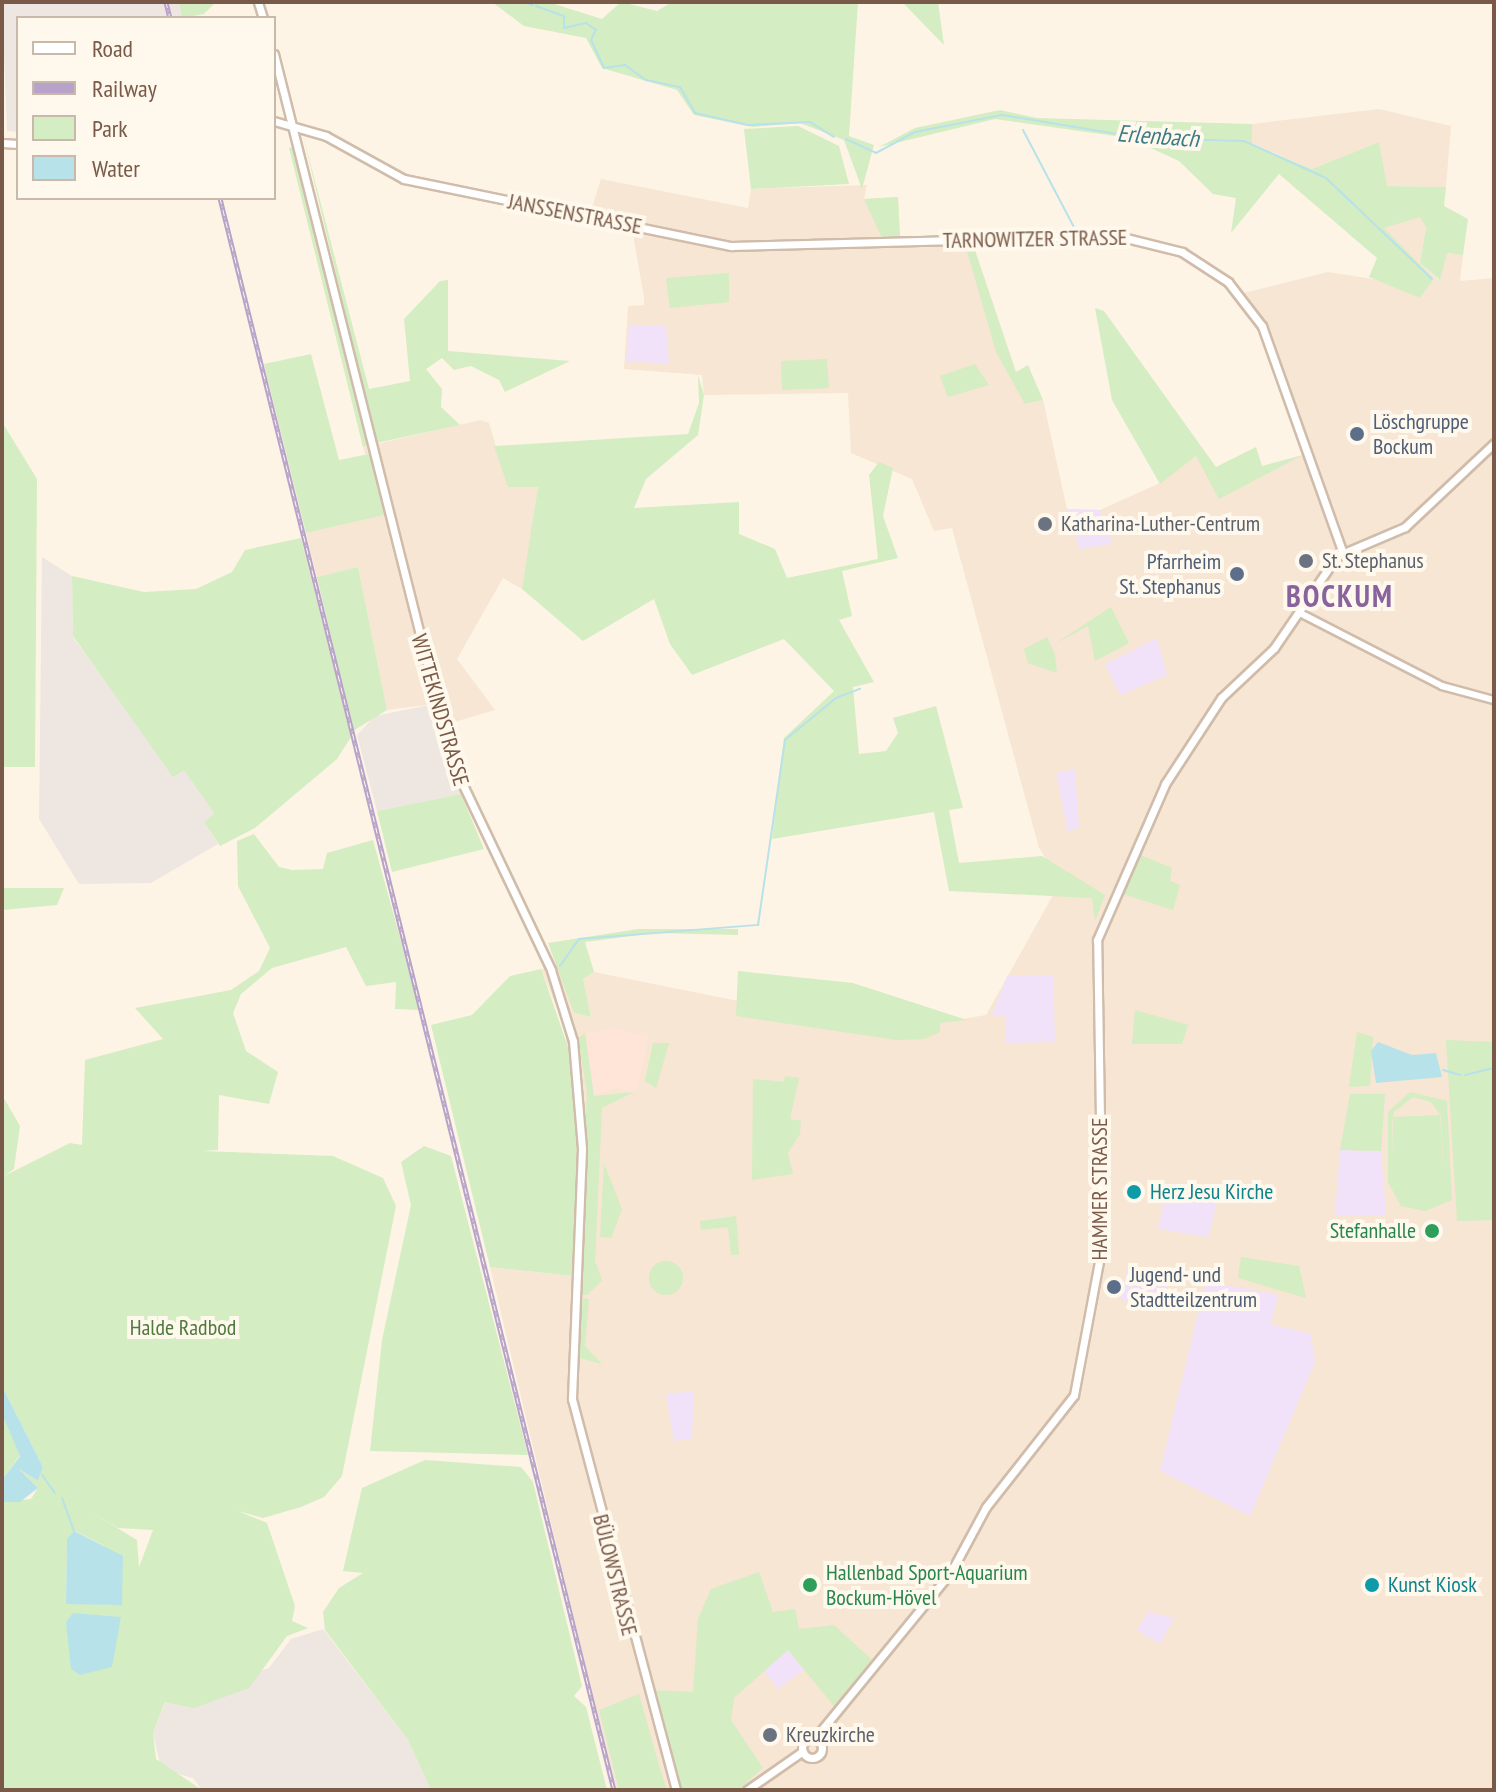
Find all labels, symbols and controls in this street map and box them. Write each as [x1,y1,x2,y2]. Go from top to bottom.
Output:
legend [16,16,276,200]
text: Road [92,33,133,64]
text: Railway [92,73,157,104]
text: Park [92,113,128,144]
water label: Erlenbach [1116,119,1200,153]
text: Water [92,153,140,184]
street label: JANSSENSTRASSE [506,188,644,240]
street label: TARNOWITZER STRASSE [943,224,1127,254]
place label: Löschgruppe Bockum [1373,408,1469,460]
marker: Löschgruppe Bockum [1348,425,1366,443]
place label: Katharina-Luther-Centrum [1061,511,1260,537]
marker: Katharina-Luther-Centrum [1036,515,1054,533]
place label: Pfarrheim St. Stephanus [1118,548,1221,600]
place label: St. Stephanus [1322,548,1425,574]
marker: St. Stephanus [1297,552,1315,570]
marker: Pfarrheim St. Stephanus [1228,565,1246,583]
district label: BOCKUM [1286,578,1394,614]
street label: WITTEKINDSTRASSE [406,631,474,789]
street label: HAMMER STRASSE [1087,1118,1113,1260]
place label: Herz Jesu Kirche [1150,1179,1274,1205]
marker: Herz Jesu Kirche [1125,1183,1143,1201]
place label: Stefanhalle [1330,1218,1416,1244]
marker: Stefanhalle [1423,1222,1441,1240]
place label: Jugend- und Stadtteilzentrum [1130,1261,1257,1312]
marker: Jugend- und Stadtteilzentrum [1105,1278,1123,1296]
park label: Halde Radbod [130,1315,236,1341]
street label: BÜLOWSTRASSE [587,1512,643,1638]
place label: Hallenbad Sport-Aquarium Bockum-Hövel [826,1559,1028,1610]
place label: Kunst Kiosk [1388,1572,1477,1598]
marker: Hallenbad Sport-Aquarium Bockum-Hövel [801,1576,819,1594]
marker: Kunst Kiosk [1363,1576,1381,1594]
place label: Kreuzkirche [786,1722,875,1748]
marker: Kreuzkirche [761,1726,779,1744]

